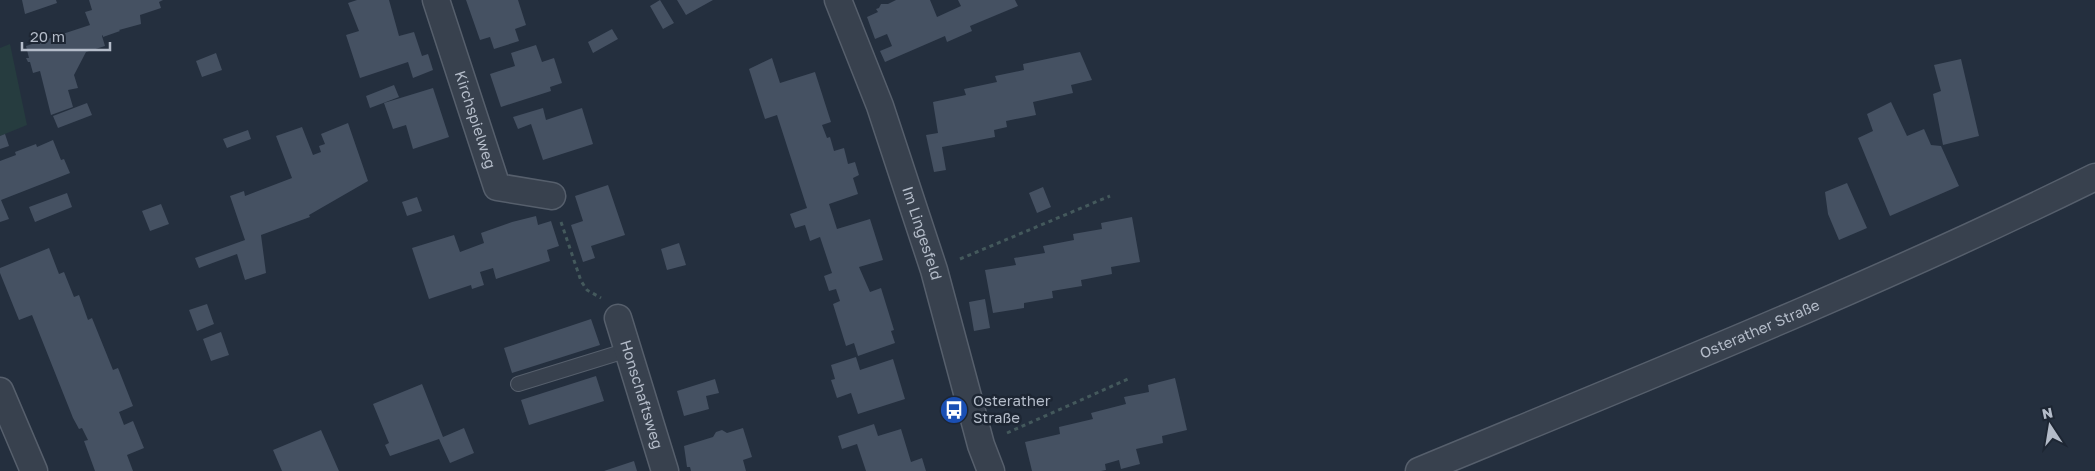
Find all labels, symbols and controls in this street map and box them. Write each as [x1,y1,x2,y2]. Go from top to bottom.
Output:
scale bar [22,20,110,52]
text: 20 m [30,27,65,45]
street label: Kirchspielweg [452,68,500,171]
street label: Im Lingesfeld [899,184,946,282]
street label: Osterather Straße [1697,295,1822,362]
street label: Honschaftsweg [617,337,668,451]
place label: Osterather Straße [973,391,1051,426]
bus stop icon: Osterather Straße [939,395,969,425]
north arrow [2025,401,2075,451]
text: N [2040,403,2054,422]

